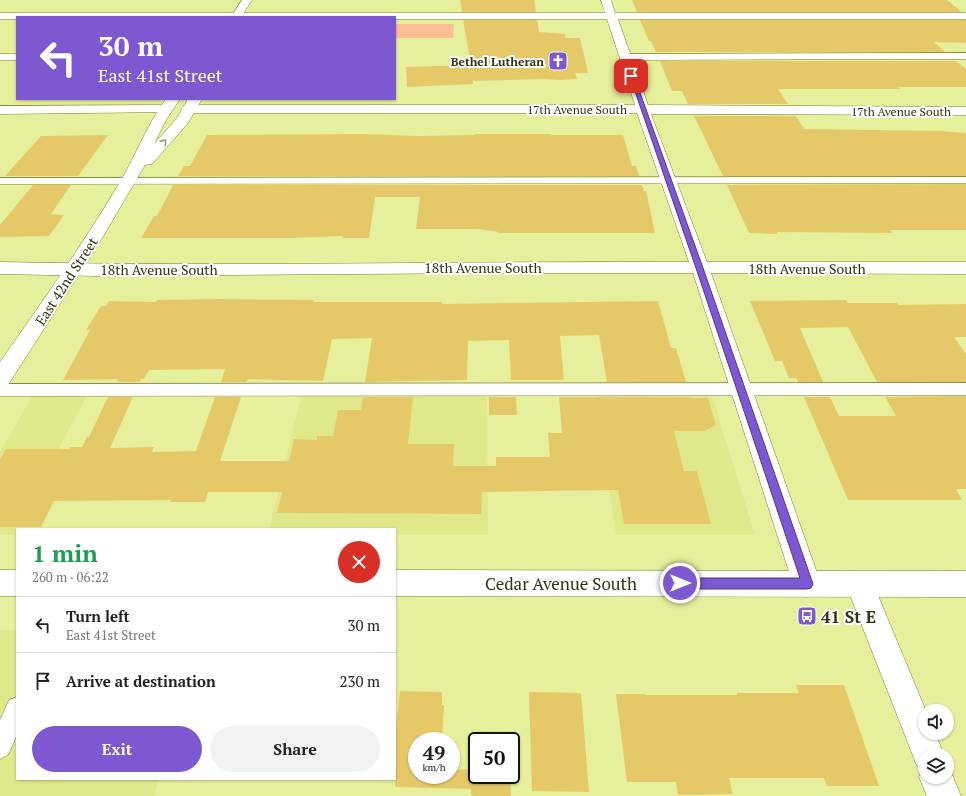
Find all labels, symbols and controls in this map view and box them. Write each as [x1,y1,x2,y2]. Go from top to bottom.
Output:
text: 30 m [98,27,163,64]
icon: left [32,32,84,84]
church icon: Bethel Lutheran [547,50,569,72]
place label: Bethel Lutheran [451,54,544,69]
pin [614,59,648,93]
text: East 41st Street [98,63,222,87]
icon: arrive [620,65,642,87]
street label: 17th Avenue South [527,102,627,117]
street label: 17th Avenue South [851,104,951,119]
one-way arrow [159,139,166,146]
street label: East 42nd Street [30,233,102,329]
street label: 18th Avenue South [424,258,542,277]
street label: 18th Avenue South [748,259,866,278]
street label: 18th Avenue South [100,260,218,279]
text: 1 min [32,537,98,569]
button: close [338,541,380,583]
position arrow [659,562,701,604]
text: 260 m · 06:22 [32,568,109,586]
street label: Cedar Avenue South [485,572,637,595]
bus stop icon: 41 St E [796,605,818,627]
place label: 41 St E [821,605,876,628]
text: Turn left [66,606,130,626]
icon: left [32,614,54,636]
text: 30 m [347,615,380,635]
text: East 41st Street [66,626,156,644]
icon: arrive [32,670,54,692]
text: Arrive at destination [66,671,216,691]
text: 230 m [339,671,380,691]
map controls [918,704,954,784]
button: sound [918,704,954,740]
button: Exit [32,726,202,772]
button: Share [210,726,380,772]
speed limit sign: 50 [468,732,520,784]
text: 49 [423,739,445,766]
button: layers [918,748,954,784]
text: km/h [422,761,446,774]

